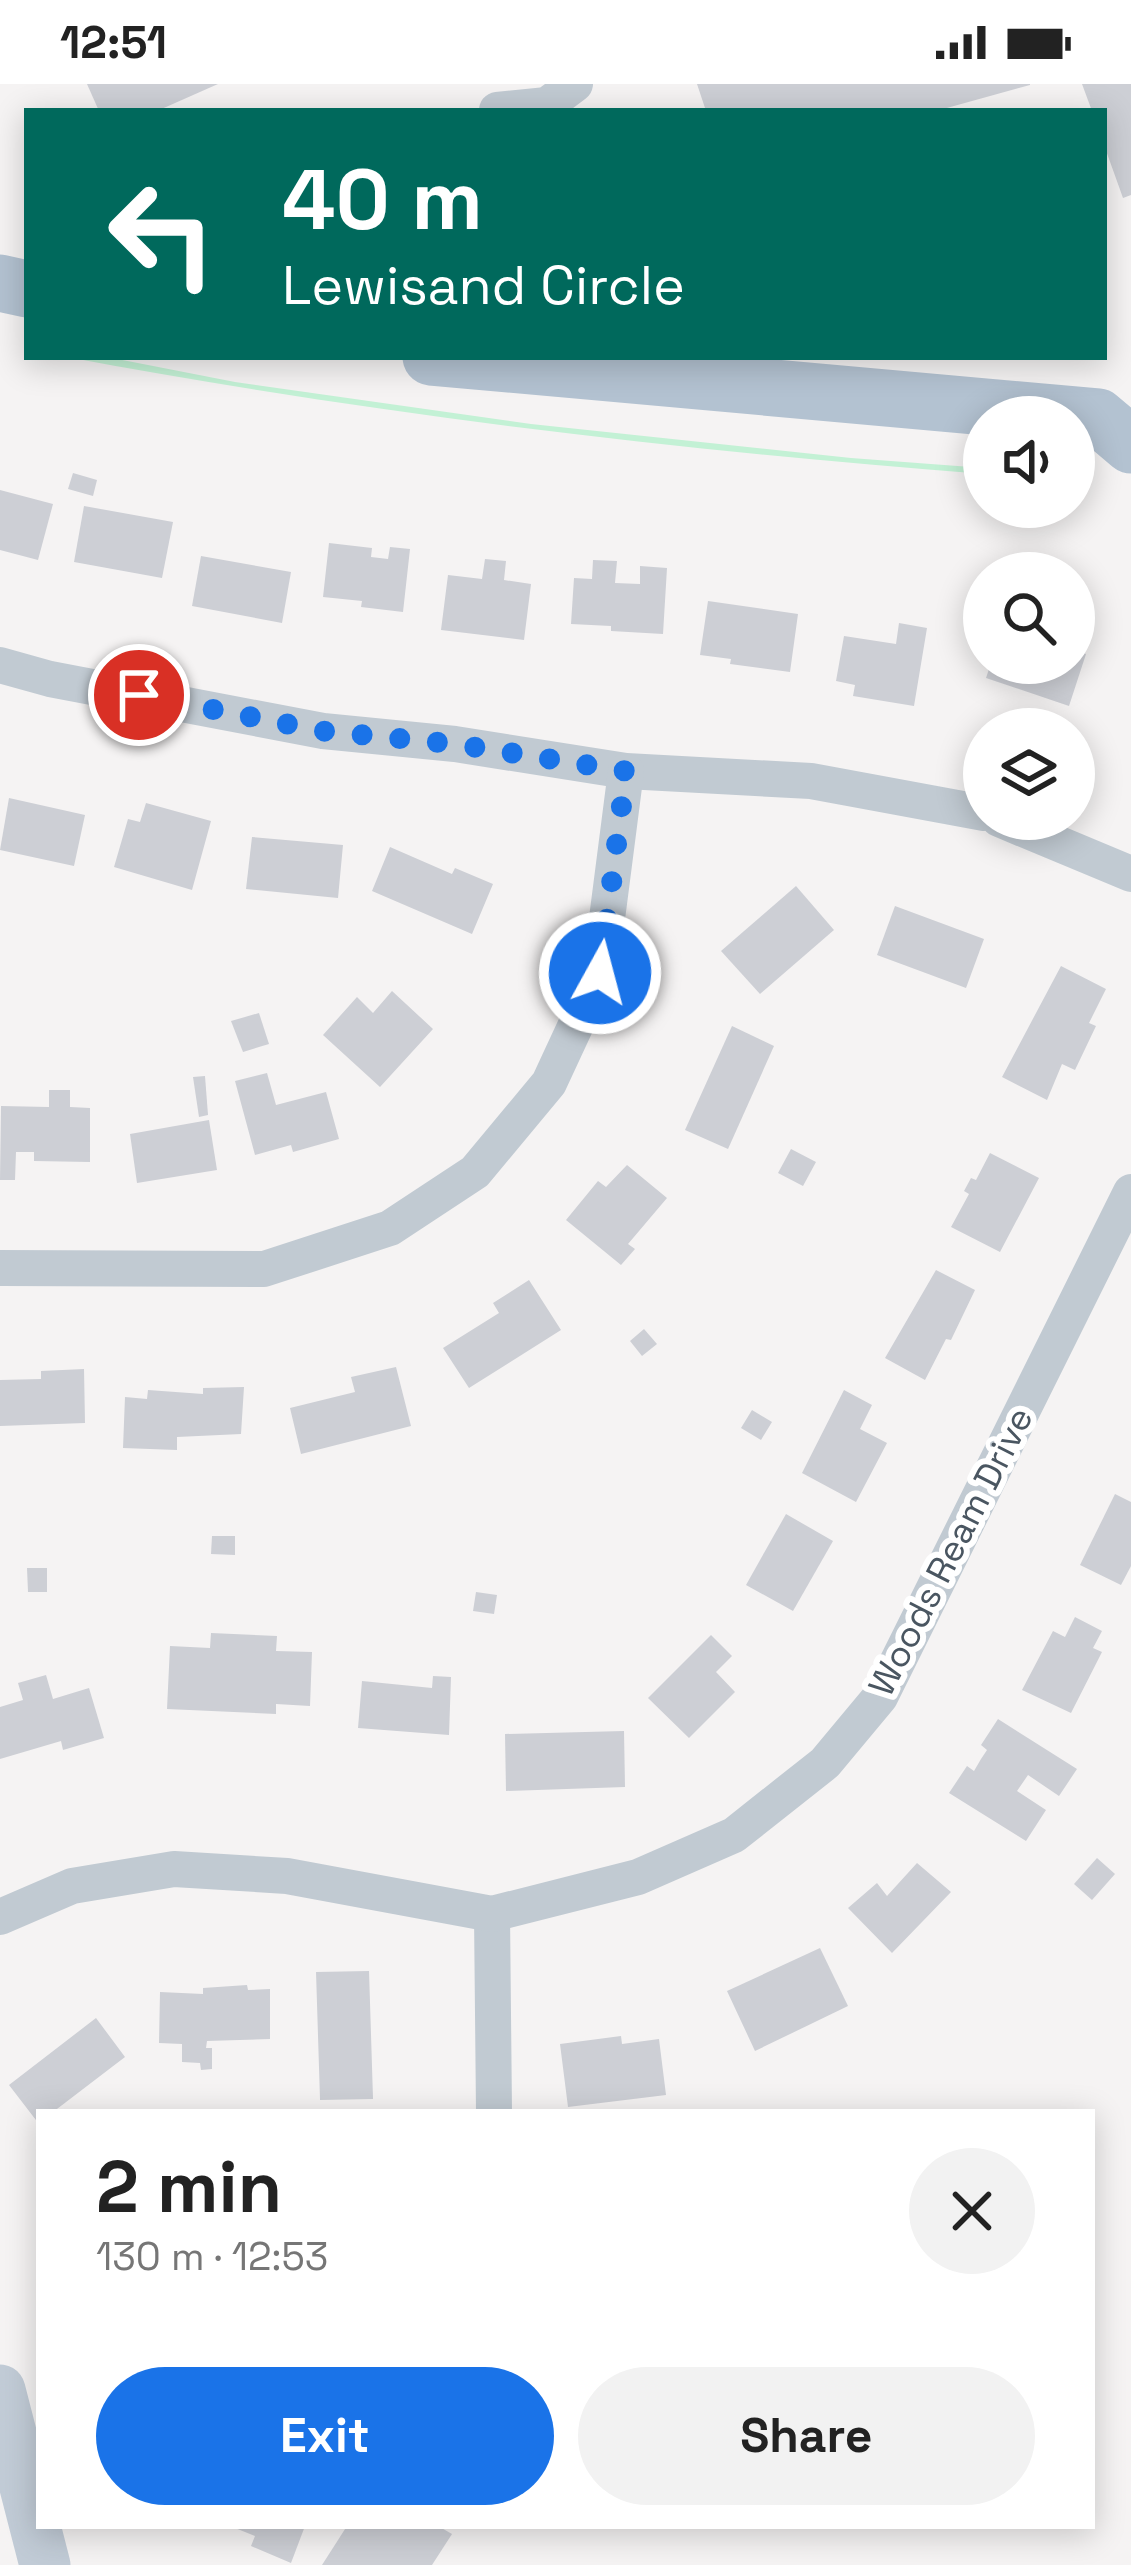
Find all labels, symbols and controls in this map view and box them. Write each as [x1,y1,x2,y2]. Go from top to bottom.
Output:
text: 12:51 [60,14,167,71]
text: 40 m [282,146,483,254]
icon: left [84,156,240,312]
text: Lewisand Circle [282,251,685,320]
map controls [963,396,1095,840]
button: sound [963,396,1095,528]
button: search [963,552,1095,684]
pin [88,644,190,746]
icon: arrive [106,662,172,728]
button: layers [963,708,1095,840]
position arrow [537,910,663,1036]
street label: Woods Ream Drive [858,1399,1044,1704]
text: 2 min [96,2141,282,2233]
button: close [909,2148,1035,2274]
text: 130 m · 12:53 [96,2232,328,2281]
button: Exit [96,2367,554,2505]
button: Share [578,2367,1035,2505]

